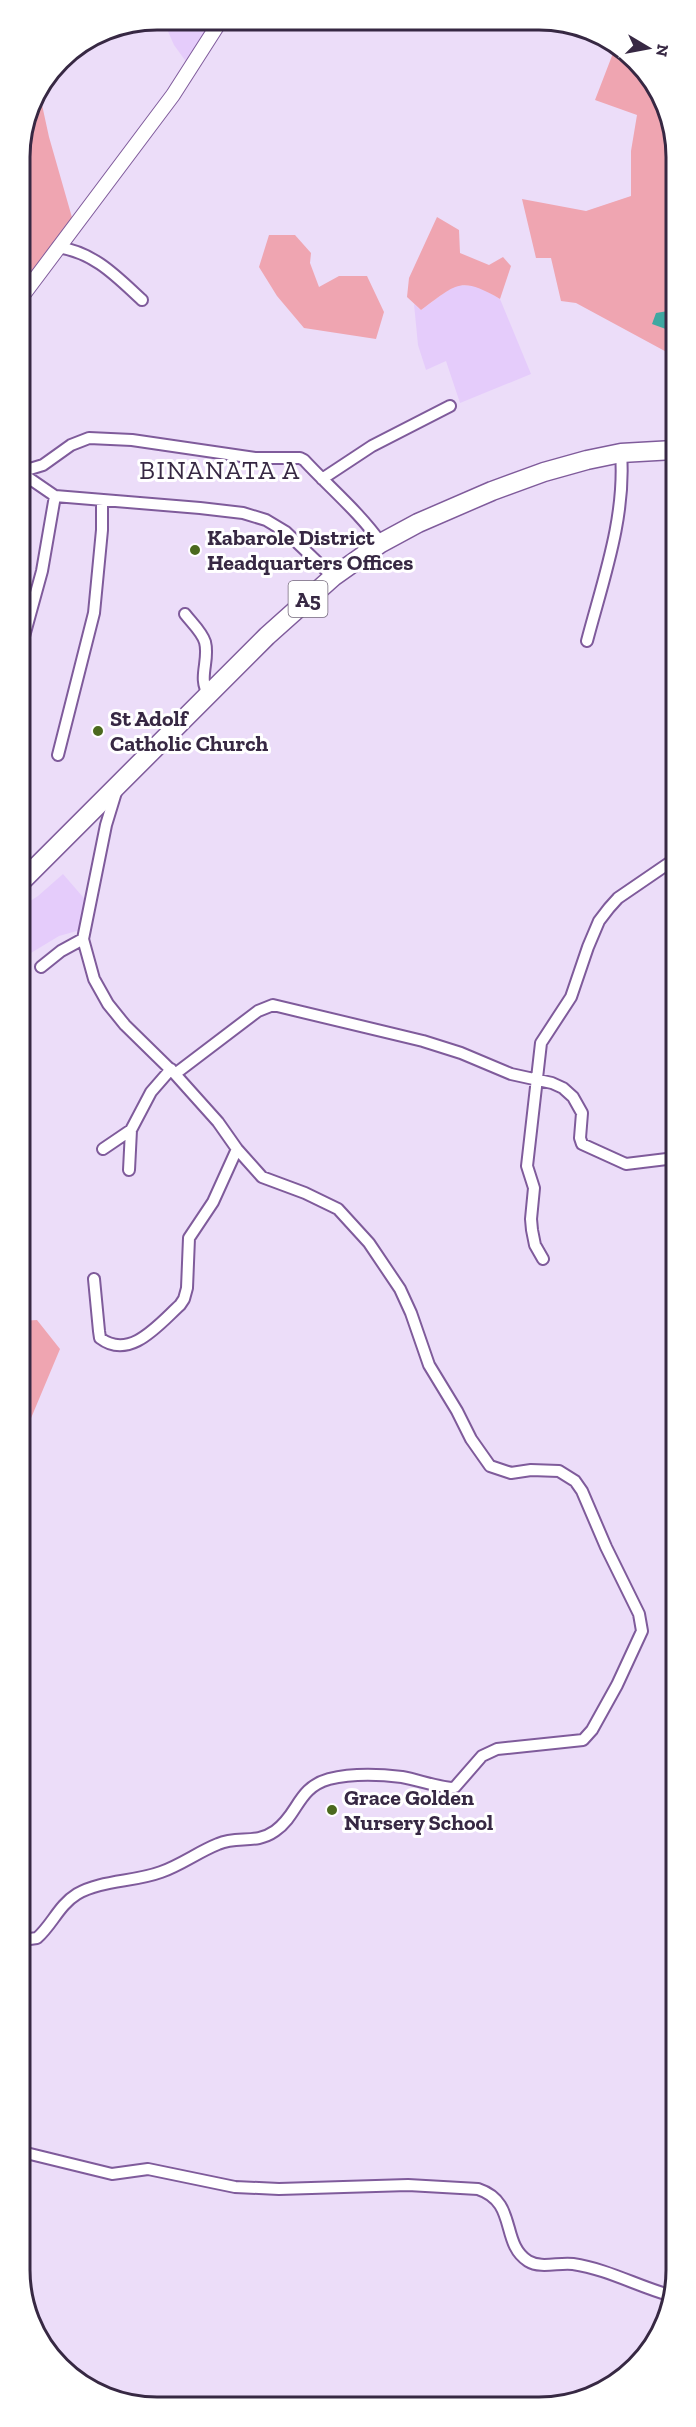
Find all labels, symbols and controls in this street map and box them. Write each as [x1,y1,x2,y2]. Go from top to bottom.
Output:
north arrow [618,18,678,78]
text: N [652,43,673,58]
district label: BINANATA A [139,454,301,486]
place label: Kabarole District Headquarters Offices [207,524,413,576]
marker: Kabarole District Headquarters Offices [188,543,202,557]
road number: A5 [288,581,328,617]
place label: St Adolf Catholic Church [110,705,269,757]
marker: St Adolf Catholic Church [91,724,105,738]
place label: Grace Golden Nursery School [344,1784,493,1836]
marker: Grace Golden Nursery School [325,1803,339,1817]

